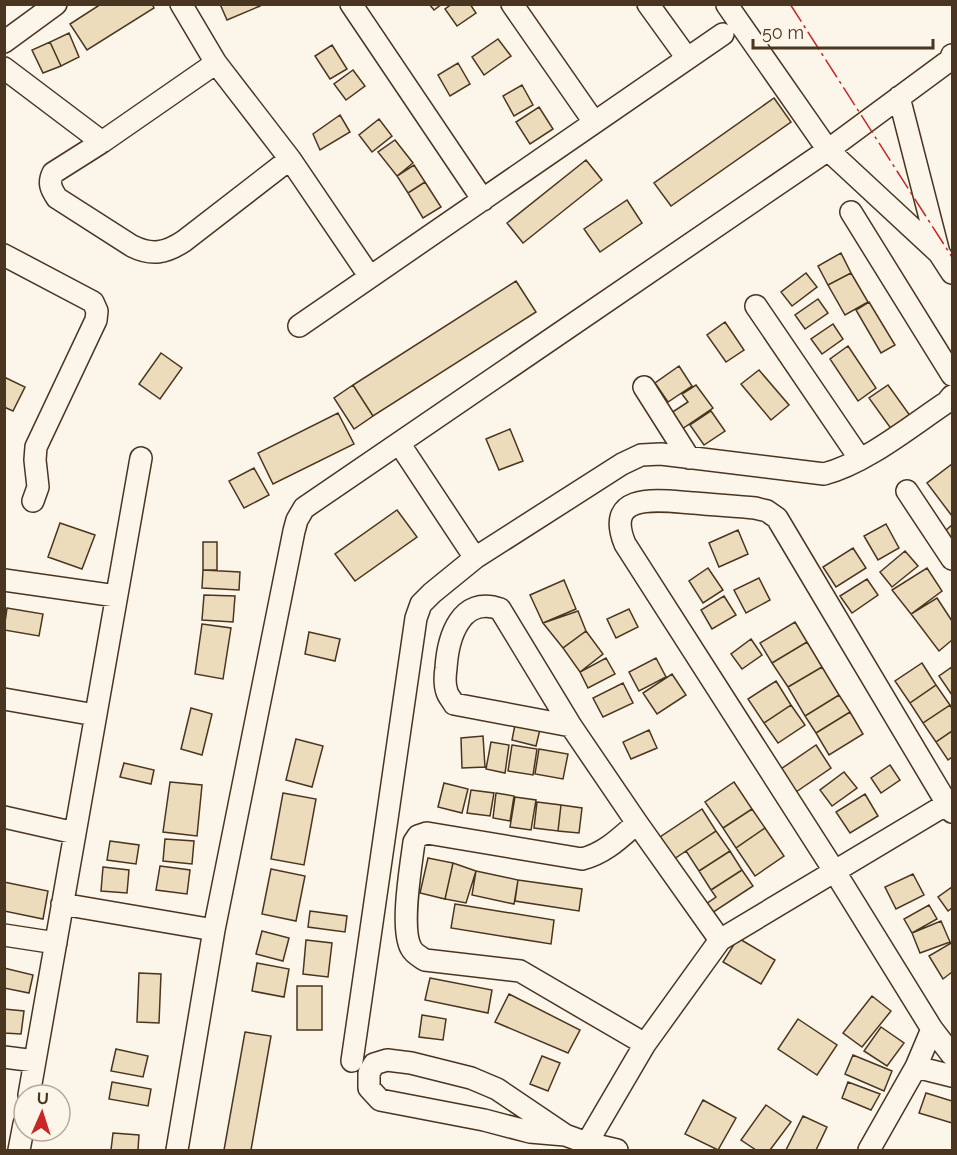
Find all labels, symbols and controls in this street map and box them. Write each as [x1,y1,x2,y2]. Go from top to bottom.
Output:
scale bar [753,12,933,50]
text: 50 m [762,22,804,43]
north arrow [12,1083,72,1143]
text: U [36,1089,49,1108]

